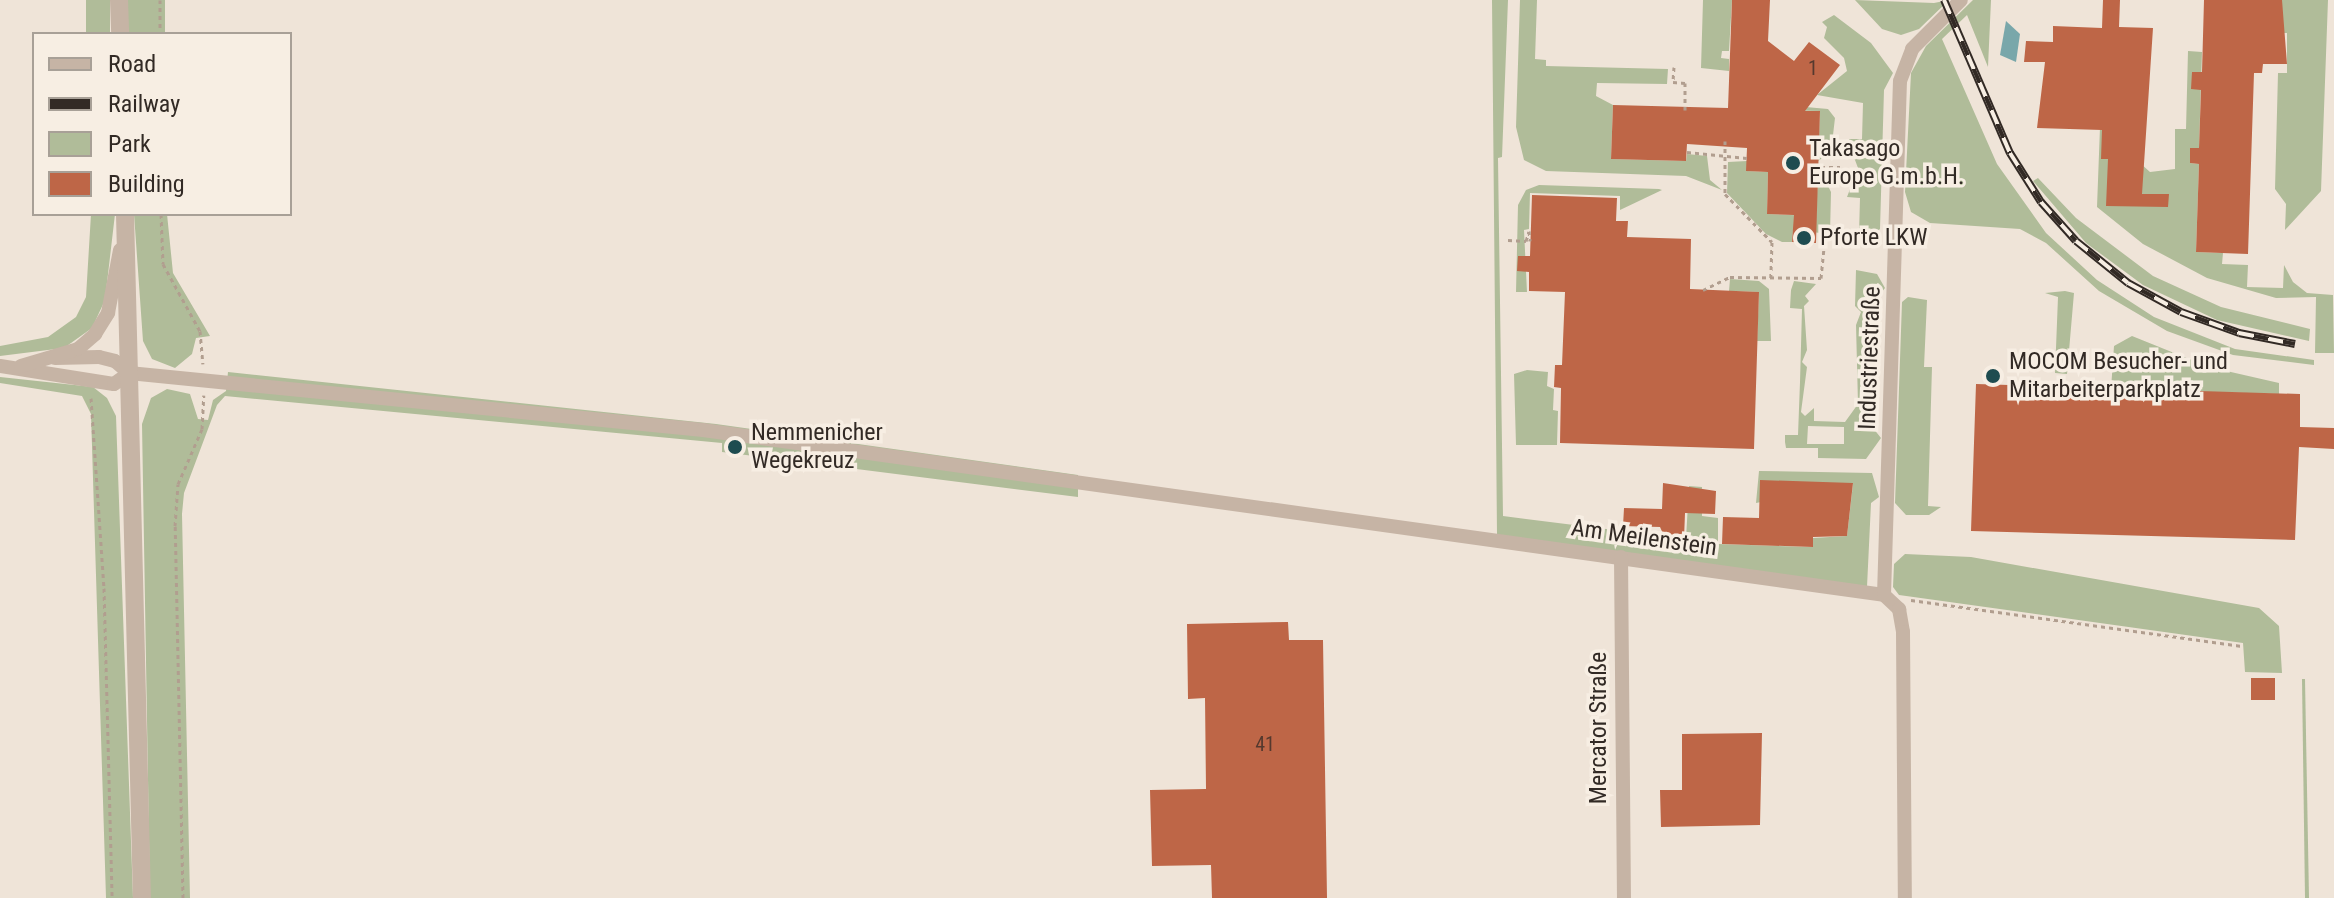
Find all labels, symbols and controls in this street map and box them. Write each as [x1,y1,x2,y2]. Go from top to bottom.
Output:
legend [32,32,292,216]
text: Road [108,50,156,78]
house number: 1 [1808,56,1818,80]
text: Railway [108,90,180,118]
text: Park [108,130,151,158]
place label: Takasago Europe G.m.b.H. [1809,135,1964,191]
marker: Takasago Europe G.m.b.H. [1784,154,1802,172]
text: Building [108,170,185,198]
place label: Pforte LKW [1820,224,1927,252]
marker: Pforte LKW [1795,229,1813,247]
street label: Industriestraße [1853,286,1887,430]
place label: MOCOM Besucher- und Mitarbeiterparkplatz [2009,348,2228,404]
marker: MOCOM Besucher- und Mitarbeiterparkplatz [1984,367,2002,385]
place label: Nemmenicher Wegekreuz [751,419,883,475]
marker: Nemmenicher Wegekreuz [726,438,744,456]
street label: Am Meilenstein [1569,514,1719,562]
street label: Mercator Straße [1585,652,1613,804]
house number: 41 [1255,732,1275,756]

